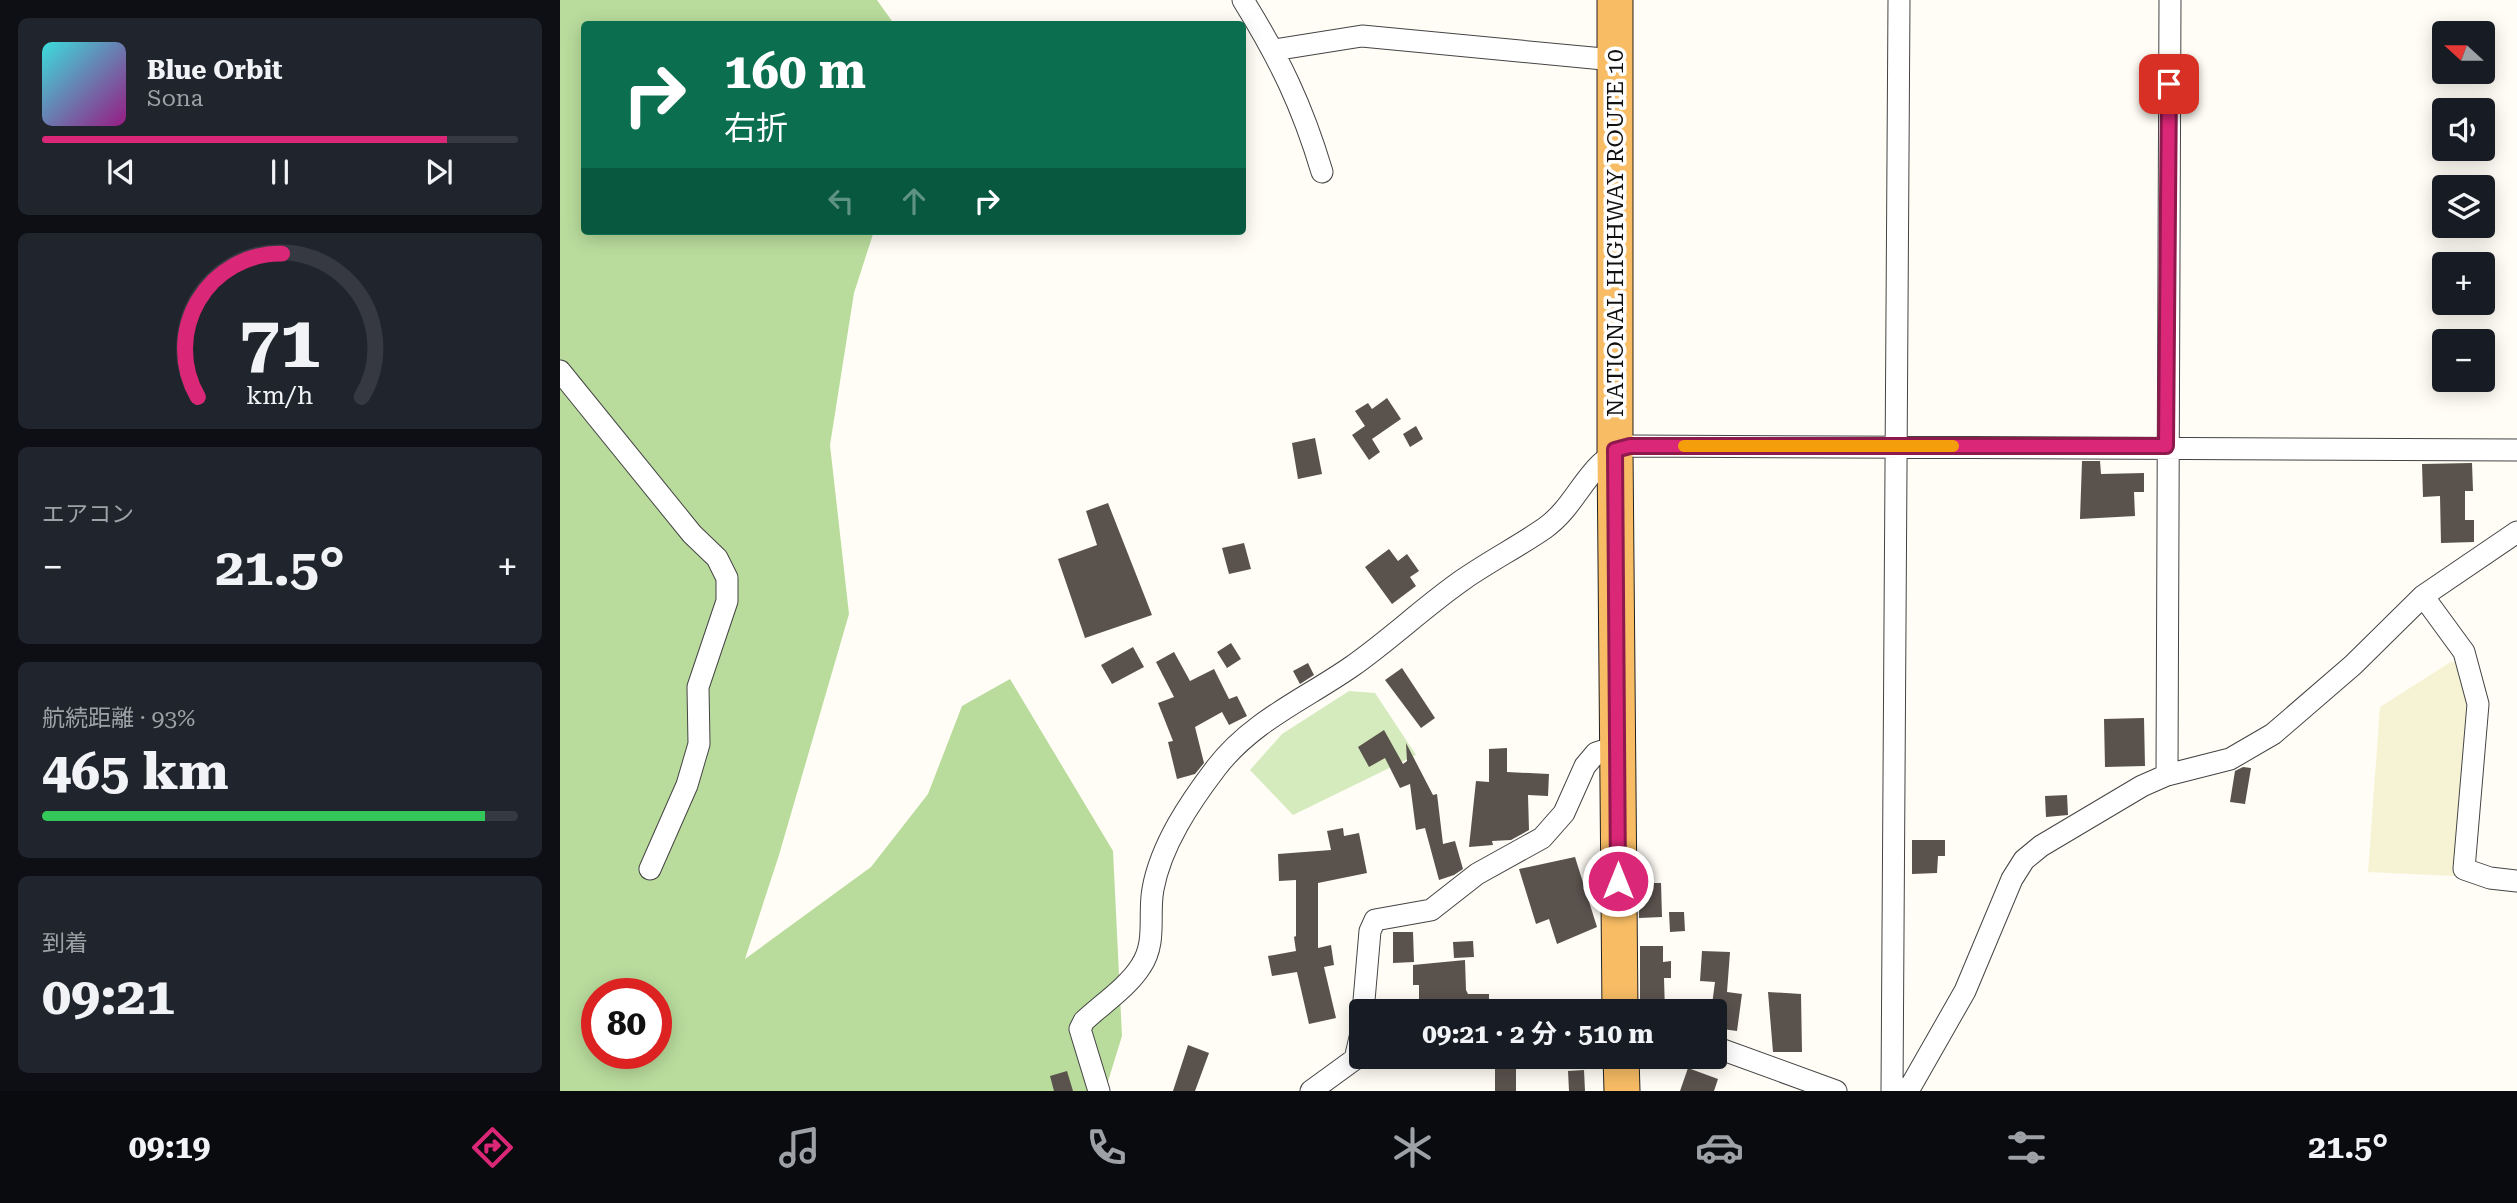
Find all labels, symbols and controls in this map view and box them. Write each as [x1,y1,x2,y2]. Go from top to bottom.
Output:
north arrow [2432,21,2496,84]
map controls [2432,21,2495,392]
text: 160 m [724,43,866,100]
icon: right [609,49,700,140]
street label: NATIONAL HIGHWAY ROUTE 10 [1602,49,1629,417]
pin [2139,54,2199,114]
text: Blue Orbit [147,55,283,85]
icon: arrive [2150,65,2188,103]
text: Sona [147,85,203,112]
button: sound [2432,98,2495,161]
text: 右折 [724,109,788,147]
icon: previous [102,153,140,191]
icon: pause [261,153,299,191]
icon: next [420,153,458,191]
button: layers [2432,175,2495,238]
icon: left [822,182,860,220]
icon: ahead [895,182,933,220]
icon: right [968,182,1006,220]
button: + [2432,252,2495,315]
text: 71 [239,300,321,385]
button: − [2432,329,2495,392]
text: km/h [247,381,313,410]
text: エアコン [42,501,134,528]
text: 21.5° [215,537,345,598]
text: − [42,545,63,589]
text: + [497,545,518,589]
text: 航続距離 · 93% [42,705,195,732]
text: 465 km [42,741,229,802]
position arrow [1581,844,1655,918]
text: 到着 [42,930,88,957]
text: 09:21 [42,966,175,1027]
speed limit sign: 80 [581,978,672,1069]
text: 09:21 · 2 分 · 510 m [1422,1019,1654,1049]
icon: directions [468,1123,517,1172]
icon: music [775,1123,824,1172]
icon: phone [1082,1123,1131,1172]
icon: climate [1388,1123,1437,1172]
icon: car [1695,1123,1744,1172]
icon: filters [2002,1123,2051,1172]
text: 09:19 [129,1128,211,1166]
text: 21.5° [2308,1128,2388,1166]

